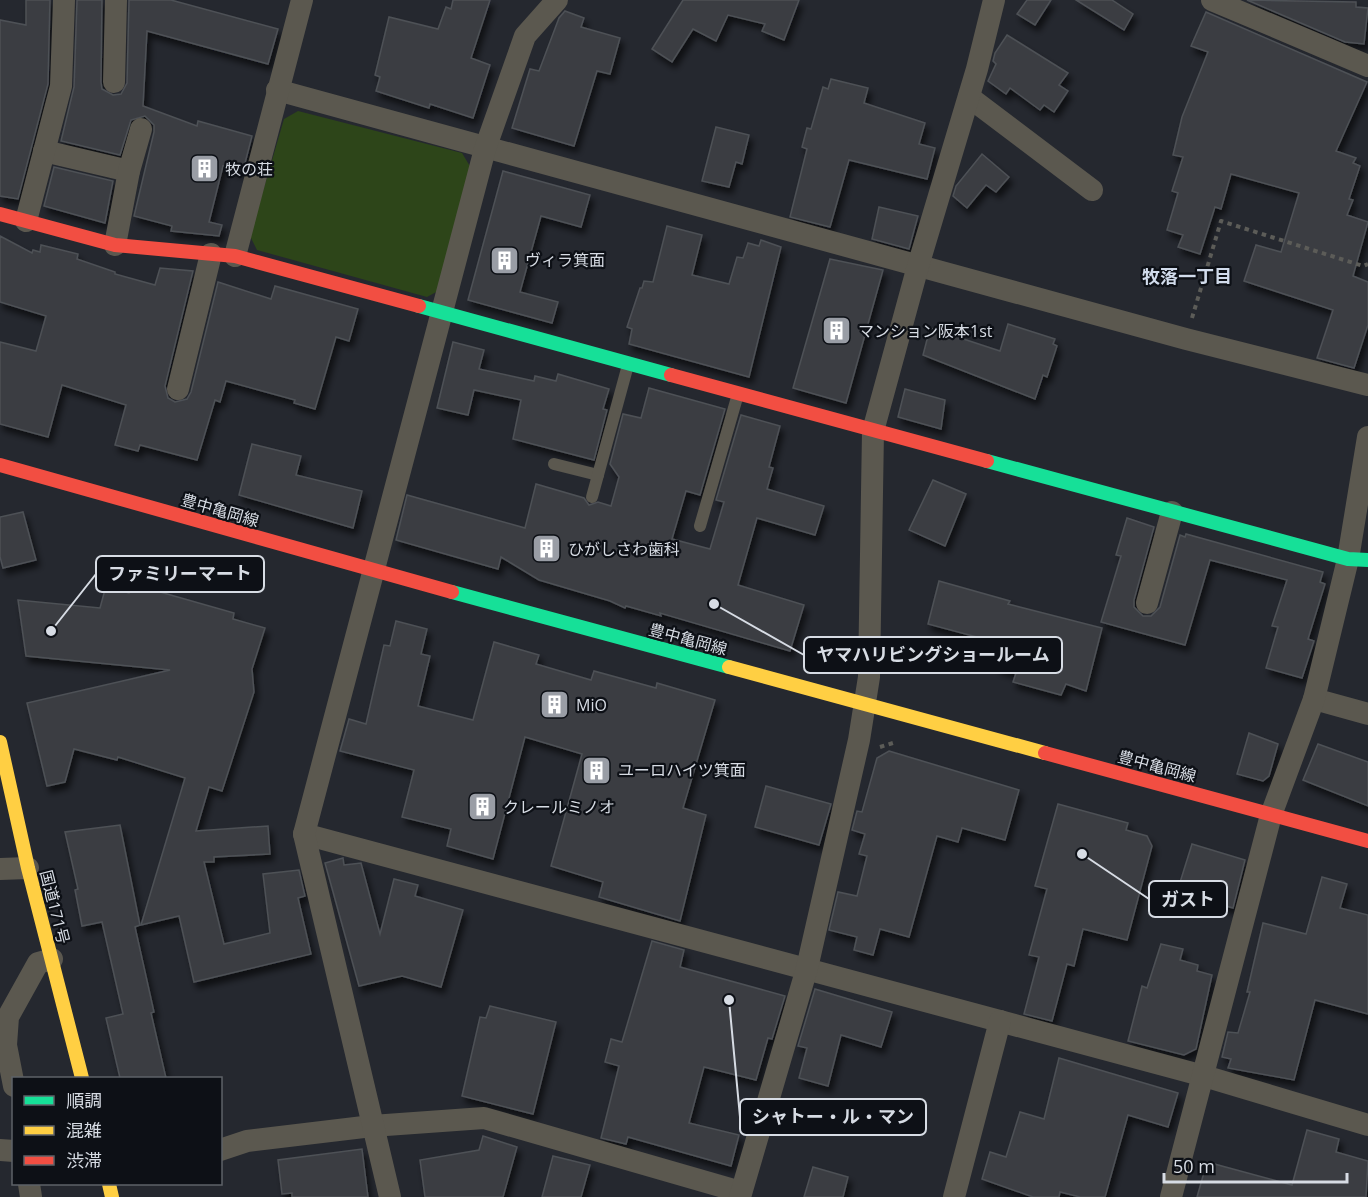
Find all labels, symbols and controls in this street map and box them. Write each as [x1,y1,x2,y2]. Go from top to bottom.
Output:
building icon: 牧の荘 [188,153,220,185]
place label: 牧の荘 [225,158,273,180]
building icon: ヴィラ箕面 [488,244,520,276]
place label: ヴィラ箕面 [525,249,605,271]
district label: 牧落一丁目 [1142,264,1232,288]
building icon: マンション阪本1st [821,315,853,347]
place label: マンション阪本1st [858,320,993,342]
street label: 豊中亀岡線 [179,488,261,532]
building icon: ひがしさわ歯科 [531,533,563,565]
place label: ひがしさわ歯科 [568,538,680,560]
callout: ファミリーマート [96,556,264,592]
text: ファミリーマート [108,561,252,585]
street label: 豊中亀岡線 [647,618,729,660]
callout: ヤマハリビングショールーム [804,637,1062,673]
text: ヤマハリビングショールーム [816,642,1050,666]
building icon: MiO [539,689,571,721]
place label: MiO [576,694,607,716]
street label: 豊中亀岡線 [1116,745,1198,787]
building icon: ユーロハイツ箕面 [581,754,613,786]
place label: ユーロハイツ箕面 [618,759,746,781]
building icon: クレールミノオ [466,791,498,823]
place label: クレールミノオ [503,796,615,818]
street label: 国道171号 [35,868,75,946]
callout: ガスト [1149,881,1227,917]
text: ガスト [1161,887,1215,911]
legend [12,1077,222,1185]
text: 順調 [66,1088,102,1112]
callout: シャトー・ル・マン [740,1099,926,1135]
text: シャトー・ル・マン [752,1104,914,1128]
text: 混雑 [66,1118,102,1142]
scale bar [1164,1146,1347,1184]
text: 渋滞 [66,1148,102,1172]
text: 50 m [1173,1154,1215,1178]

